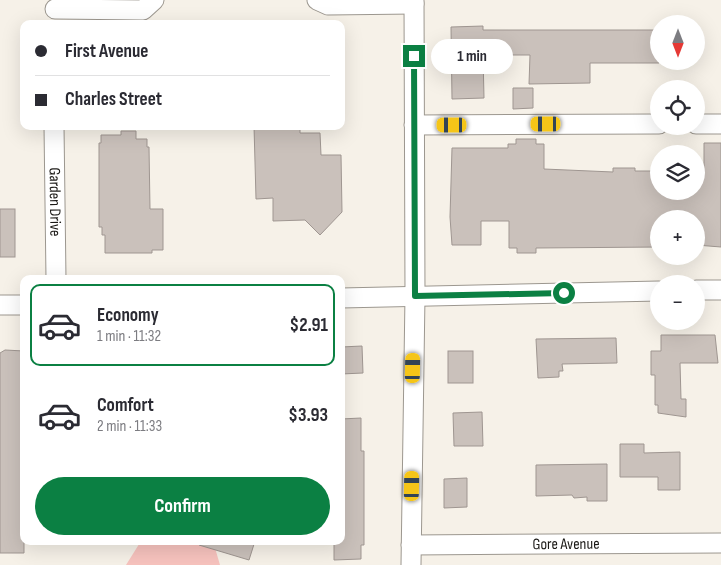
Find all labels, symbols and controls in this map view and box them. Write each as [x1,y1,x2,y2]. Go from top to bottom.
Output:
north arrow [650,15,705,70]
map controls [650,15,705,330]
callout: 1 min [432,38,514,74]
text: First Avenue [65,40,148,63]
route end [403,45,425,67]
text: 1 min [457,47,487,66]
button: locate [650,80,705,135]
text: Charles Street [65,88,162,111]
car [531,117,561,132]
car [437,118,467,133]
button: layers [650,145,705,200]
street label: Garden Drive [45,167,65,237]
button: + [650,210,705,265]
button: − [650,275,705,330]
route start [553,282,575,304]
icon: car [37,303,82,348]
text: Economy [97,304,159,327]
text: $2.91 [289,314,328,337]
text: 1 min · 11:32 [97,327,161,346]
car [405,353,420,383]
icon: car [37,393,82,438]
text: Comfort [97,394,154,417]
text: $3.93 [288,404,328,427]
text: 2 min · 11:33 [97,417,162,436]
car [404,471,419,501]
button: Confirm [35,477,330,535]
street label: Gore Avenue [532,534,600,554]

